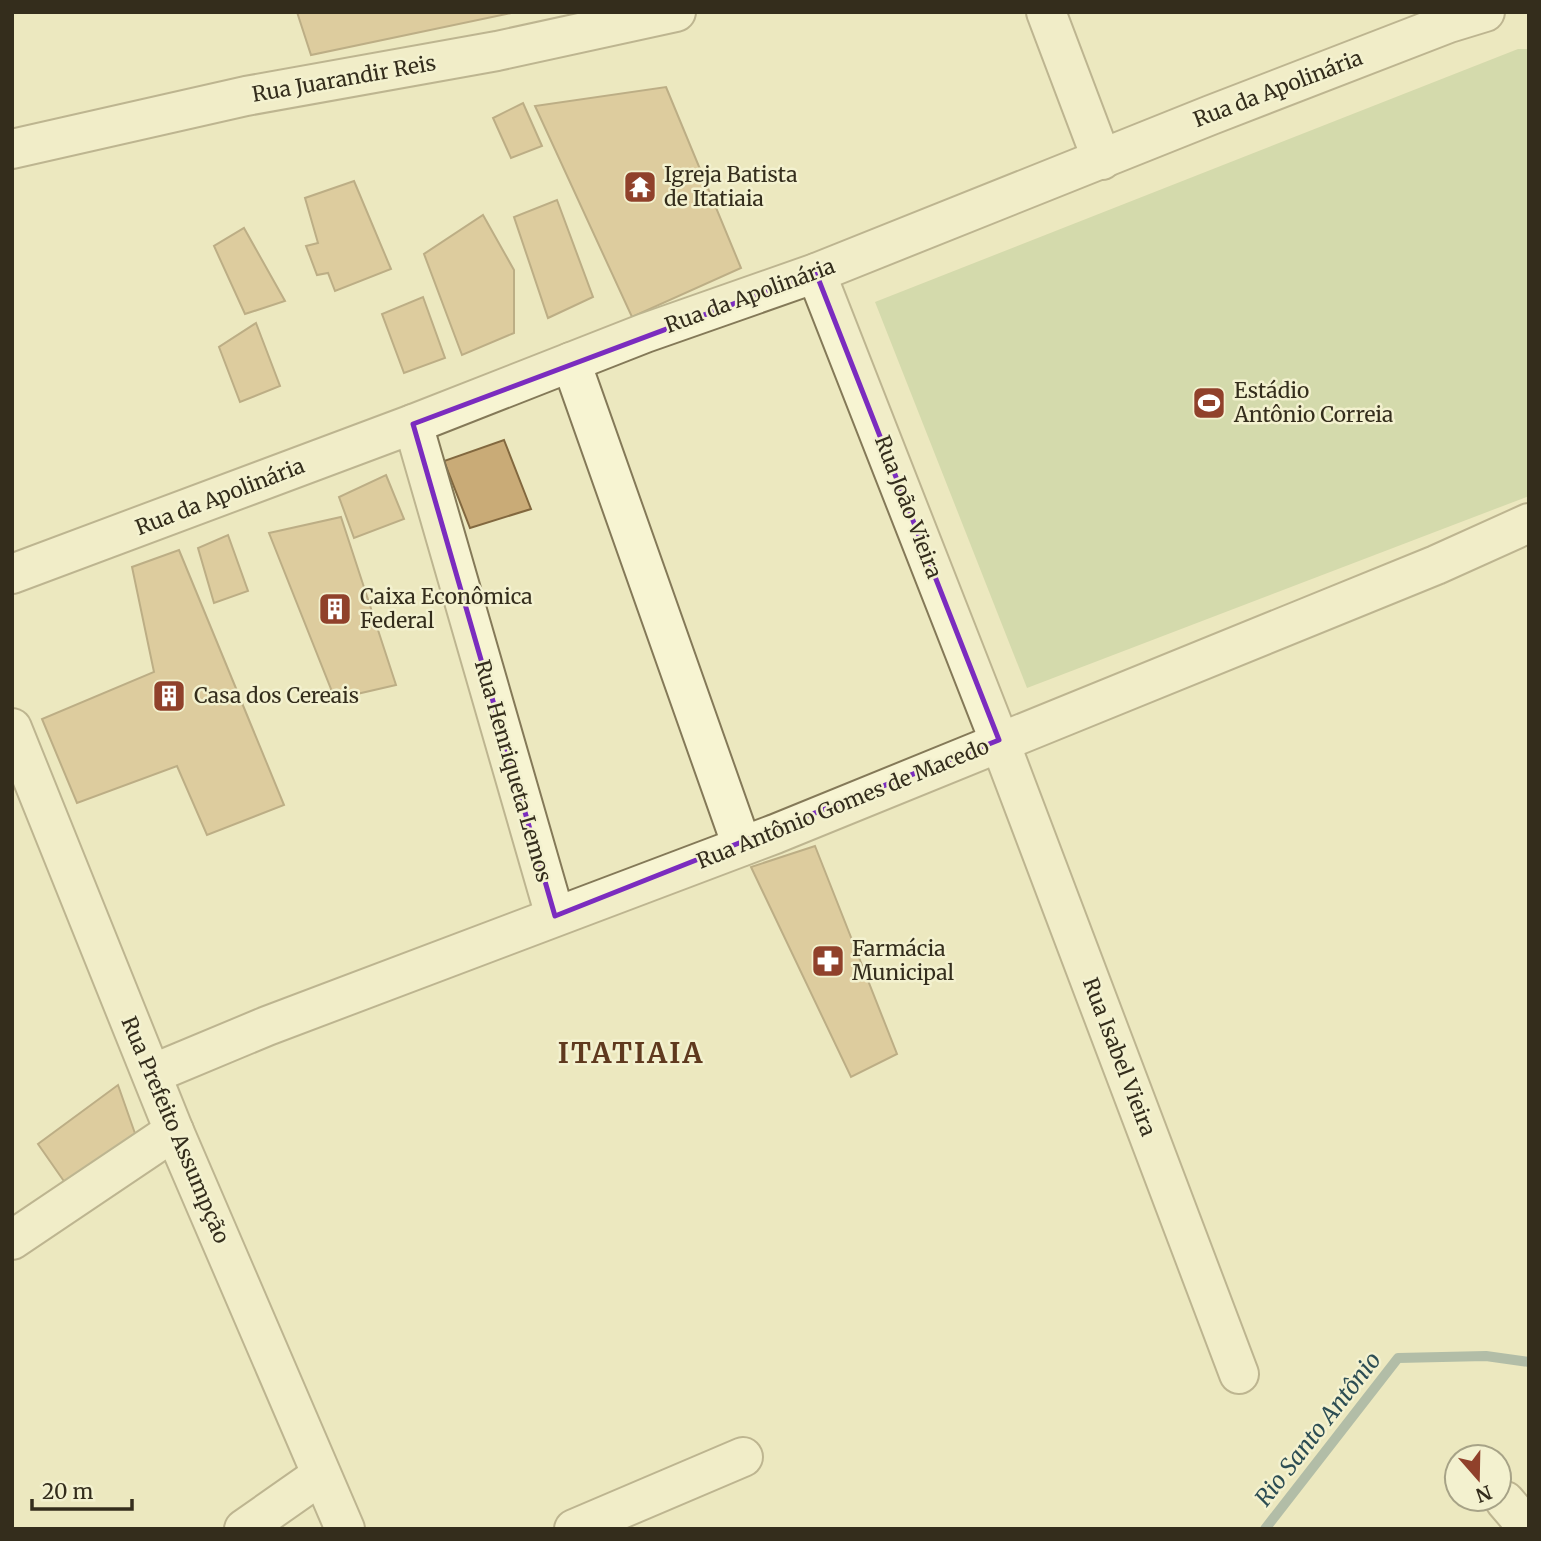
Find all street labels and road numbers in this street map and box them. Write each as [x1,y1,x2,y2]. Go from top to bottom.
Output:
street label: Rua da Apolinária [1189,44,1366,133]
street label: Rua Juarandir Reis [250,49,438,108]
street label: Rua da Apolinária [661,252,838,339]
street label: Rua João Vieira [869,432,948,582]
street label: Rua da Apolinária [131,452,308,541]
street label: Rua Henriqueta Lemos [469,657,558,885]
street label: Rua Antônio Gomes de Macedo [693,732,993,875]
street label: Rua Isabel Vieira [1077,974,1162,1140]
street label: Rua Prefeito Assumpção [115,1012,236,1247]

